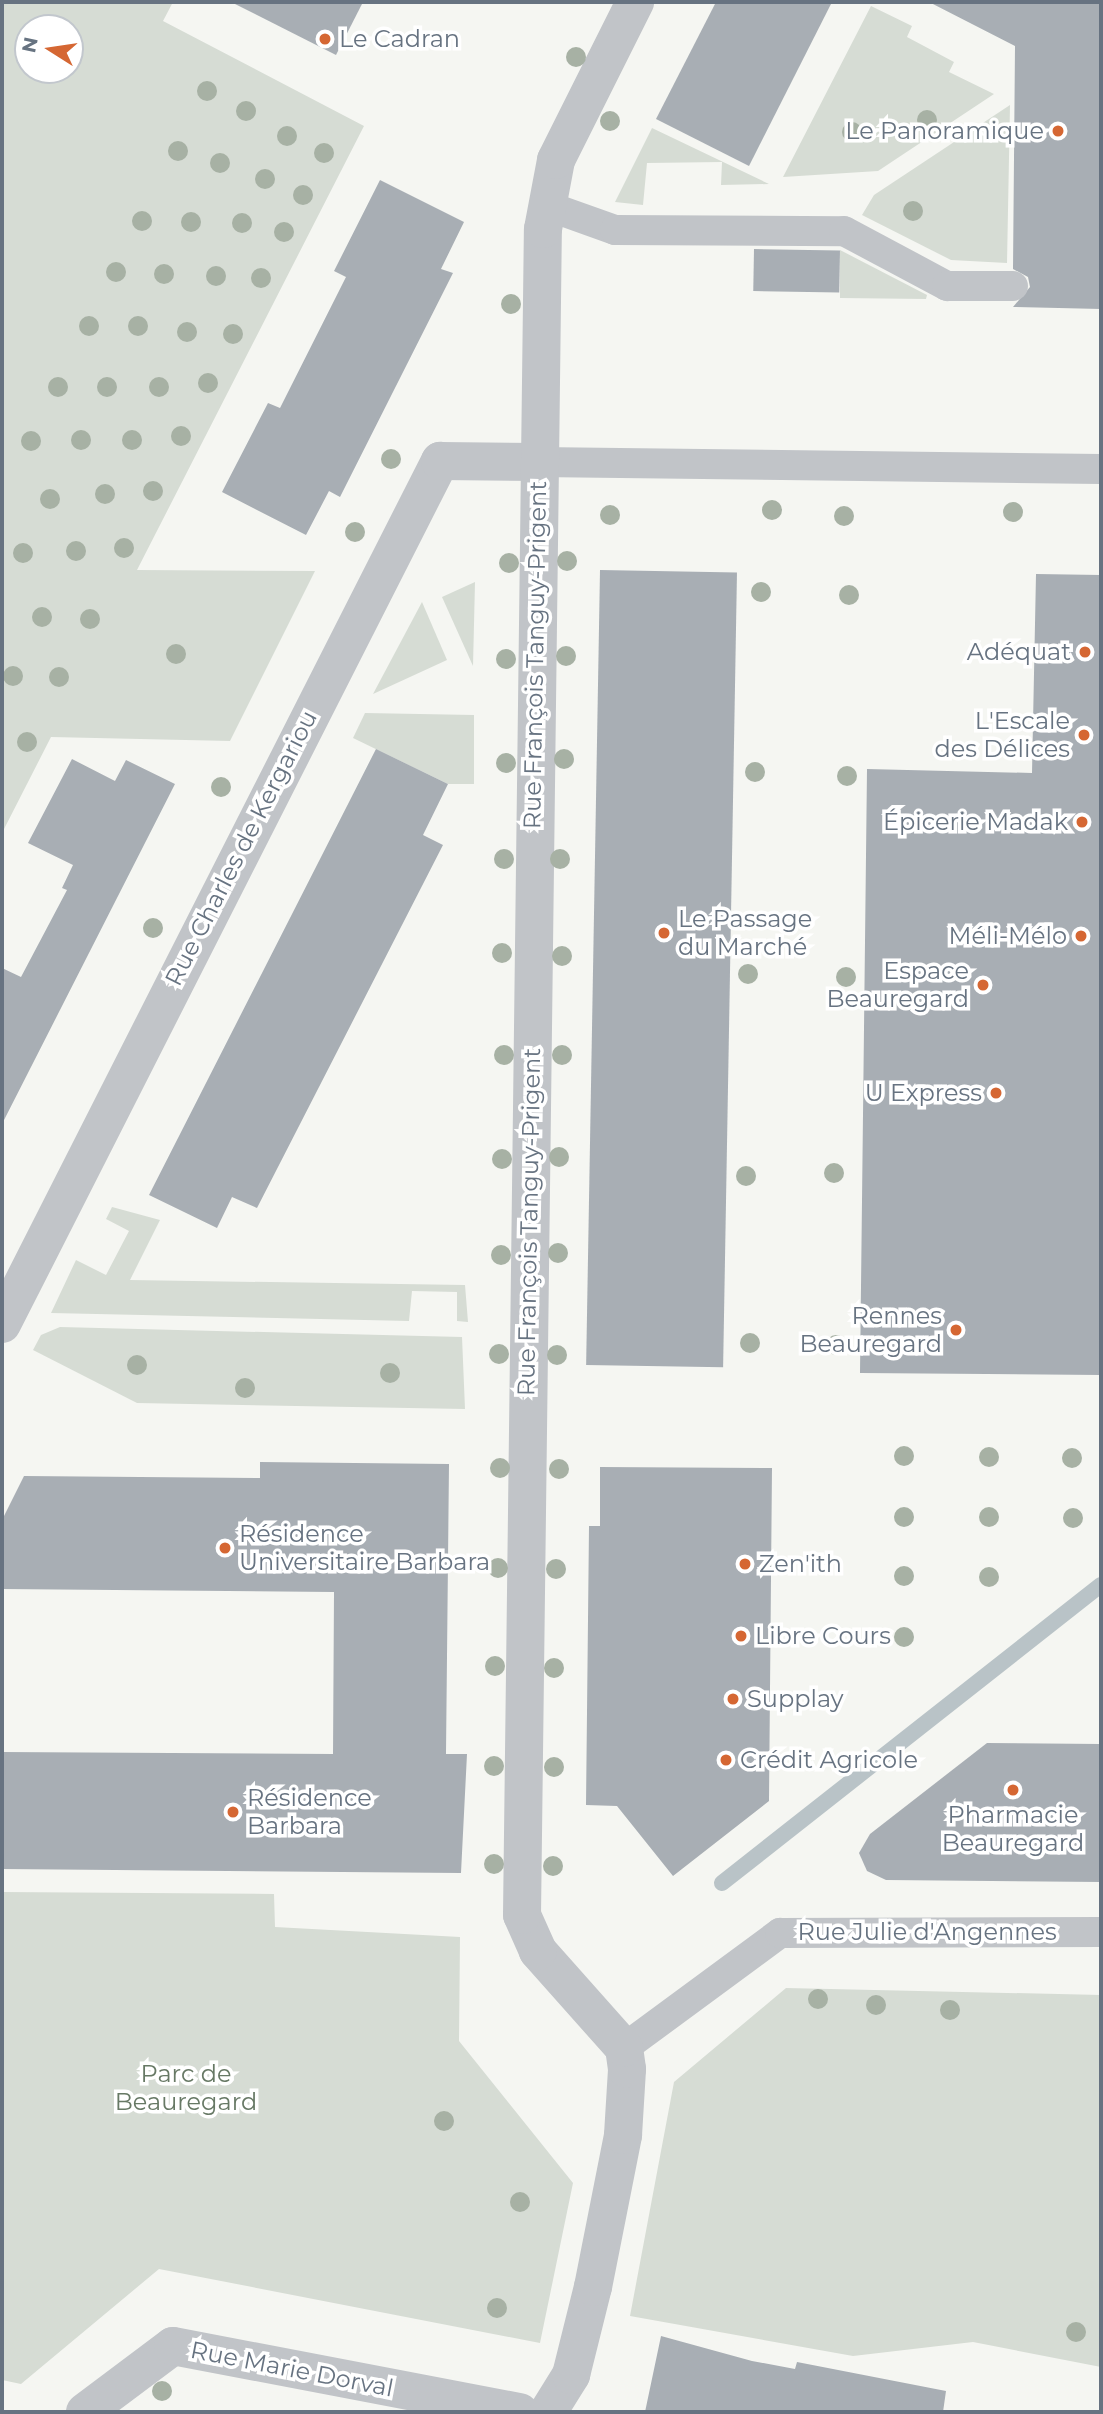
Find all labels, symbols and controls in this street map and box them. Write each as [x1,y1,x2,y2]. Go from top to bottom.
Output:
north arrow [14,14,84,84]
place label: Le Cadran [339,25,460,53]
marker: Le Cadran [317,31,333,47]
text: N [17,35,43,55]
place label: Le Panoramique [845,117,1044,145]
marker: Le Panoramique [1050,123,1066,139]
street label: Rue François Tanguy-Prigent [518,481,552,829]
place label: Adéquat [967,638,1071,666]
marker: Adéquat [1077,644,1093,660]
street label: Rue Charles de Kergariou [159,706,323,990]
place label: L'Escale des Délices [934,707,1070,763]
marker: L'Escale des Délices [1076,727,1092,743]
place label: Épicerie Madak [883,808,1068,836]
marker: Épicerie Madak [1074,814,1090,830]
place label: Le Passage du Marché [678,905,812,961]
place label: Méli-Mélo [949,922,1067,950]
marker: Le Passage du Marché [656,925,672,941]
marker: Méli-Mélo [1073,928,1089,944]
place label: Espace Beauregard [826,957,969,1013]
marker: Espace Beauregard [975,977,991,993]
street label: Rue François Tanguy-Prigent [512,1048,546,1396]
place label: U Express [865,1079,982,1107]
marker: U Express [988,1085,1004,1101]
place label: Rennes Beauregard [799,1302,942,1358]
marker: Rennes Beauregard [948,1322,964,1338]
place label: Résidence Universitaire Barbara [239,1520,490,1576]
marker: Résidence Universitaire Barbara [217,1540,233,1556]
place label: Zen'ith [759,1550,842,1578]
marker: Zen'ith [737,1556,753,1572]
place label: Libre Cours [755,1622,891,1650]
marker: Libre Cours [733,1628,749,1644]
place label: Supplay [747,1685,844,1713]
marker: Supplay [725,1691,741,1707]
place label: Crédit Agricole [740,1746,918,1774]
marker: Crédit Agricole [718,1752,734,1768]
marker: Pharmacie Beauregard [1005,1782,1021,1798]
place label: Résidence Barbara [247,1784,372,1840]
place label: Pharmacie Beauregard [942,1801,1084,1857]
marker: Résidence Barbara [225,1804,241,1820]
street label: Rue Julie d'Angennes [797,1918,1057,1946]
park label: Parc de Beauregard [115,2060,257,2116]
street label: Rue Marie Dorval [188,2335,396,2403]

